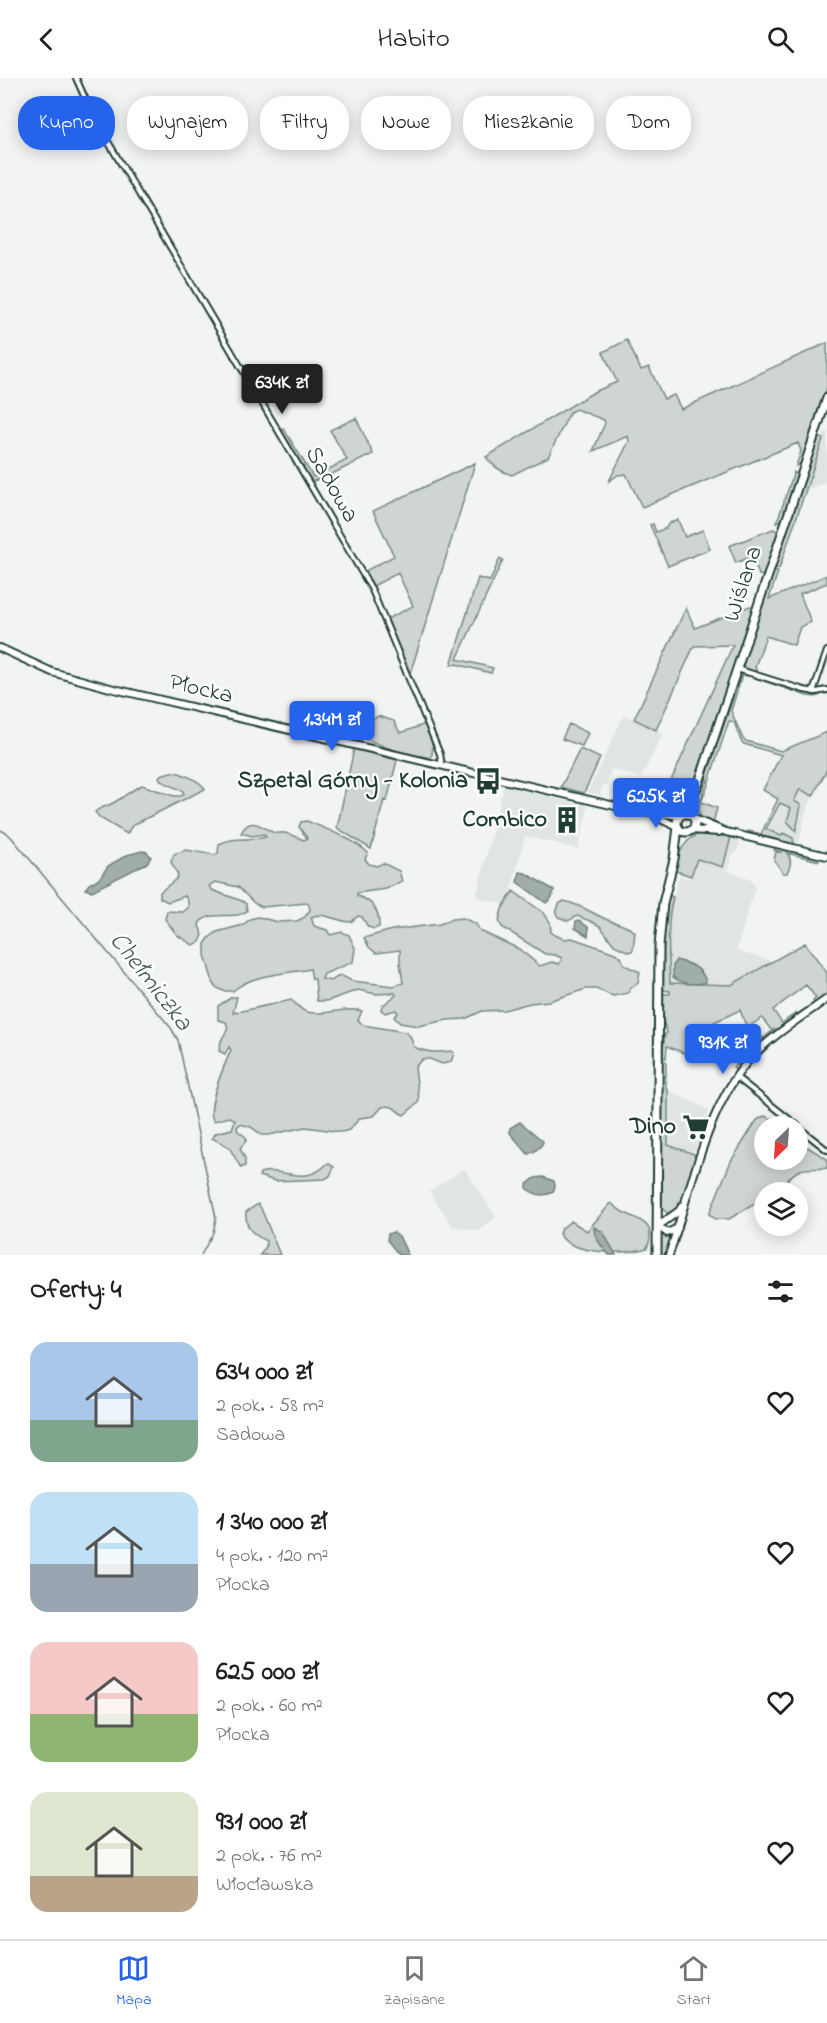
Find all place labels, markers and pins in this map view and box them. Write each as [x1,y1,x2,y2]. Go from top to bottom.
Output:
pin: 634K zł [227,364,337,415]
pin: 1.34M zł [270,701,394,752]
place label: Szpetal Górny - Kolonia [238,764,468,800]
bus stop icon: Szpetal Górny - Kolonia [473,766,503,796]
pin: 625K zł [601,778,711,829]
place label: Combico [463,803,547,838]
building icon: Combico [552,805,582,835]
pin: 931K zł [668,1024,778,1075]
place label: Dino [629,1110,676,1145]
supermarket icon: Dino [681,1112,711,1142]

